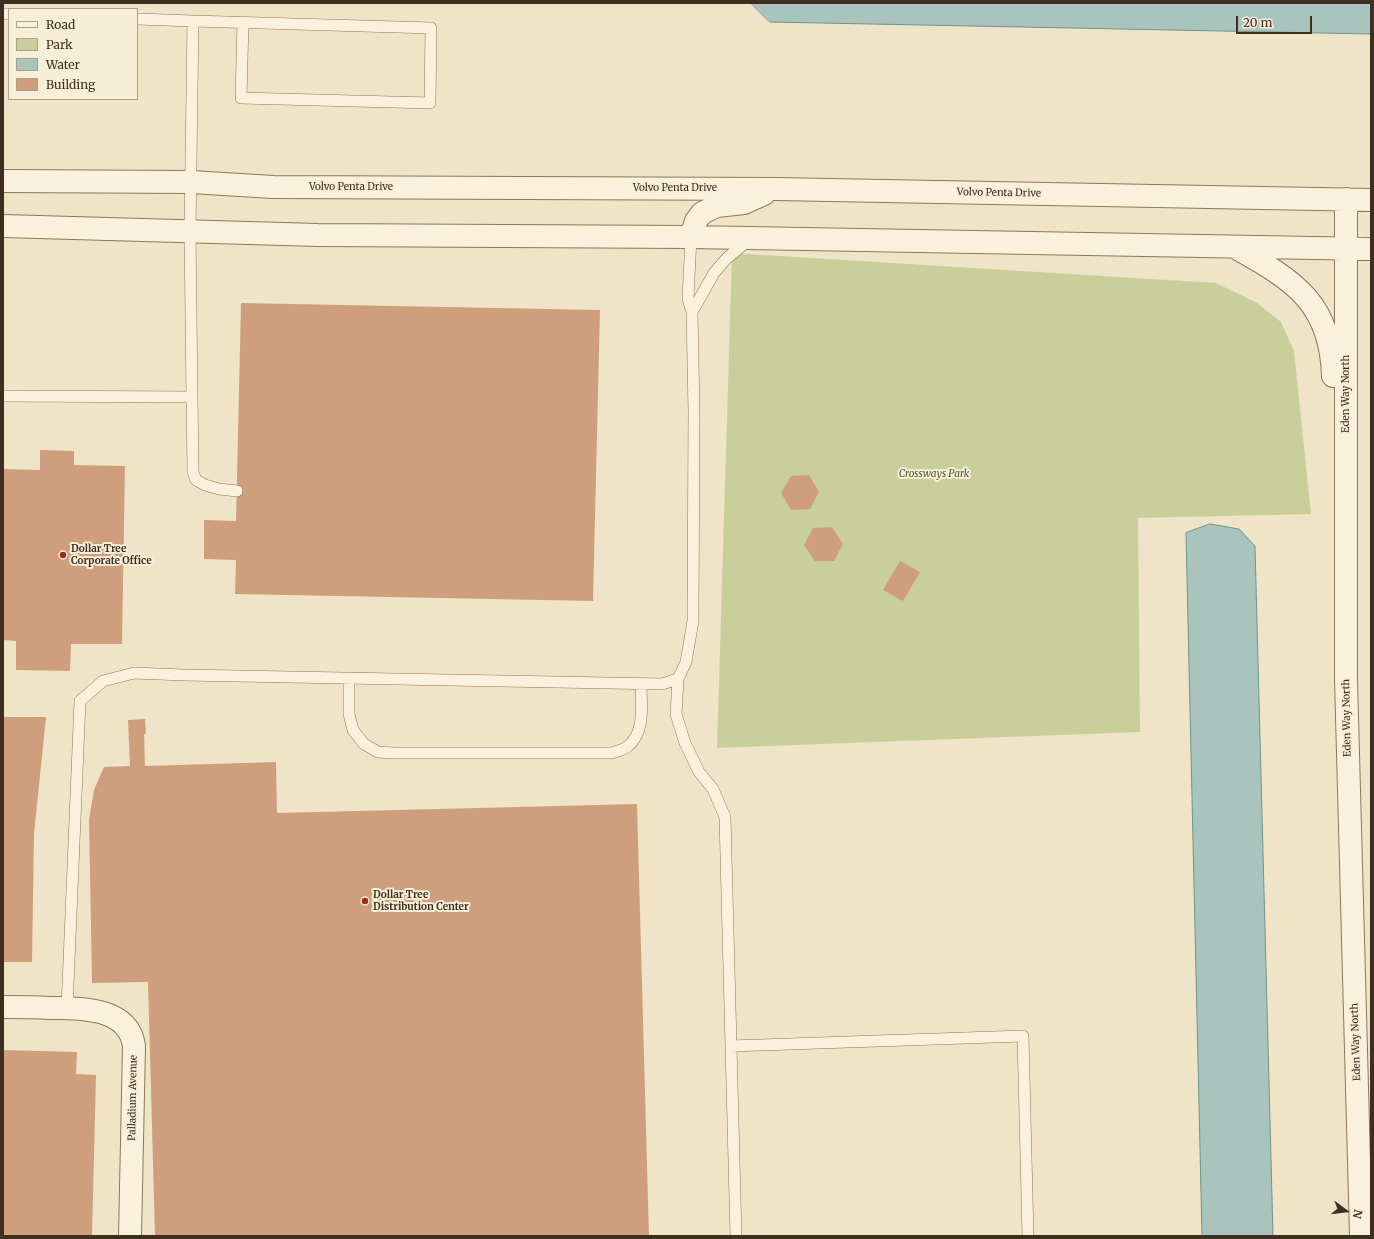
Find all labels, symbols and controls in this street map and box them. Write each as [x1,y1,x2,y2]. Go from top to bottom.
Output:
legend [8,8,138,100]
scale bar [1238,8,1314,34]
text: 20 m [1243,15,1272,30]
text: Road [46,17,75,32]
text: Park [46,37,73,52]
text: Water [46,57,80,72]
text: Building [46,77,95,92]
street label: Volvo Penta Drive [309,181,393,193]
street label: Volvo Penta Drive [633,182,717,194]
street label: Volvo Penta Drive [957,186,1041,200]
street label: Eden Way North [1340,355,1352,433]
park label: Crossways Park [899,468,969,480]
place label: Dollar Tree Corporate Office [71,543,152,566]
marker: Dollar Tree Corporate Office [58,550,68,560]
street label: Eden Way North [1340,679,1354,757]
place label: Dollar Tree Distribution Center [373,889,469,912]
marker: Dollar Tree Distribution Center [360,896,370,906]
street label: Eden Way North [1349,1003,1363,1081]
street label: Palladium Avenue [126,1055,140,1141]
north arrow [1326,1191,1366,1231]
text: N [1350,1208,1365,1220]

